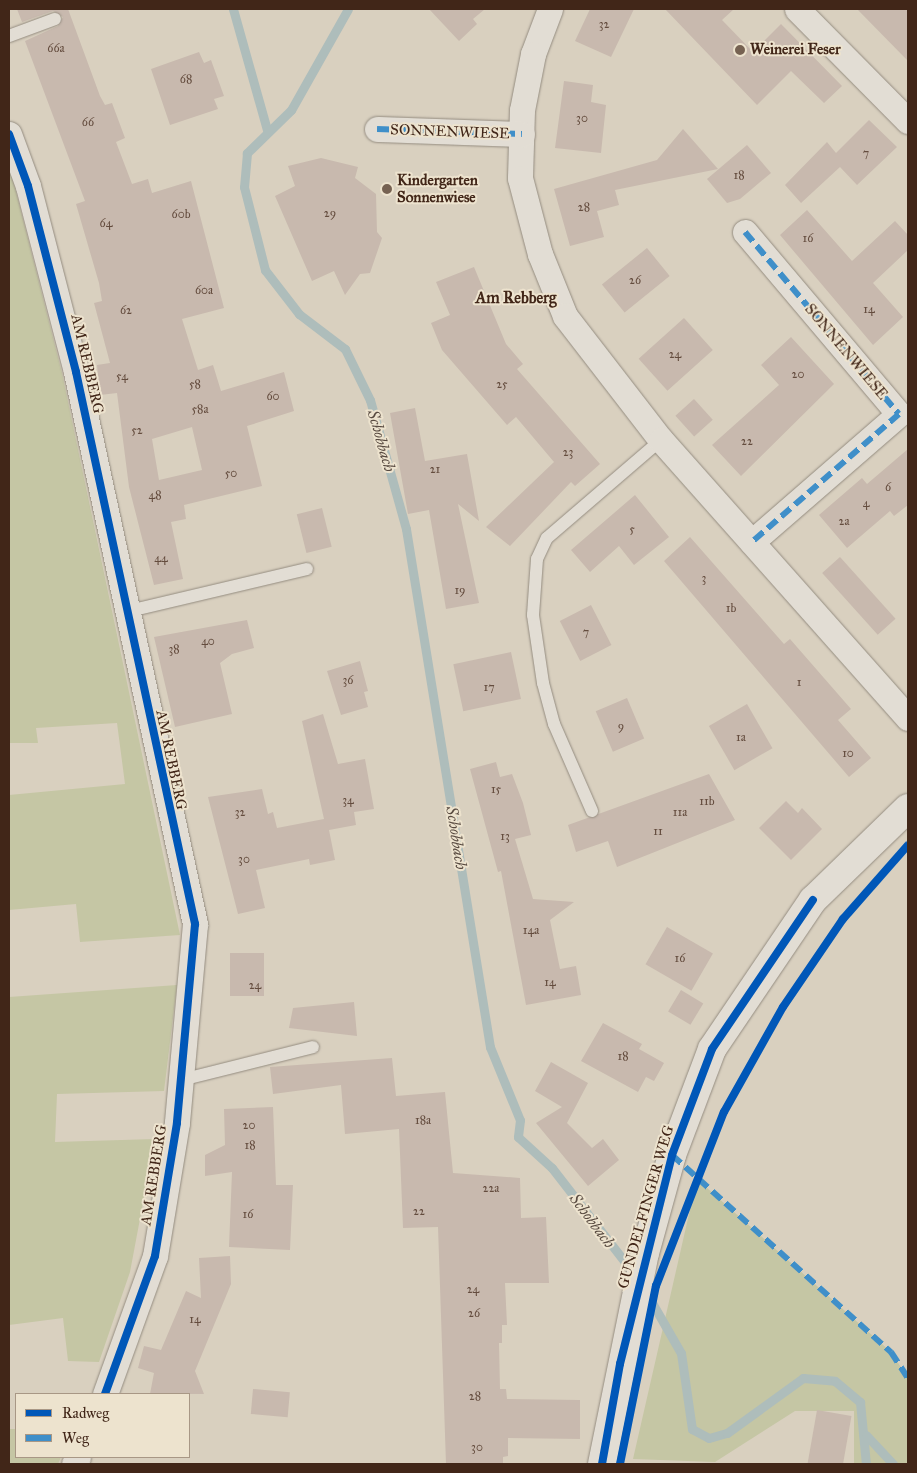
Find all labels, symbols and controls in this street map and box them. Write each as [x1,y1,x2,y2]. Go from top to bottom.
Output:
house number: 32 [599,18,609,32]
place label: Weinerei Feser [750,41,841,59]
house number: 66a [47,42,65,56]
marker: Weinerei Feser [734,44,746,56]
house number: 68 [180,73,192,87]
house number: 30 [576,112,588,126]
house number: 66 [82,116,94,130]
street label: SONNENWIESE [390,121,510,143]
house number: 7 [863,147,869,161]
house number: 18 [733,169,745,183]
place label: Kindergarten Sonnenwiese [397,171,478,206]
marker: Kindergarten Sonnenwiese [381,183,393,195]
house number: 28 [578,201,590,215]
house number: 29 [324,207,336,221]
house number: 60b [172,208,190,222]
house number: 64 [100,217,112,231]
house number: 16 [803,232,813,246]
house number: 26 [629,274,641,288]
house number: 60a [195,284,213,298]
district label: Am Rebberg [475,288,557,308]
street label: SONNENWIESE [801,300,891,404]
house number: 14 [863,303,875,317]
house number: 62 [120,304,132,318]
street label: AM REBBERG [67,312,107,416]
house number: 24 [669,348,681,362]
house number: 20 [792,368,804,382]
house number: 54 [116,370,128,384]
house number: 58 [189,378,201,392]
house number: 25 [496,378,508,392]
house number: 60 [266,390,280,404]
house number: 58a [191,403,209,417]
water label: Schobbach [363,408,399,474]
house number: 52 [131,424,143,438]
house number: 22 [741,435,753,449]
house number: 23 [563,446,573,460]
house number: 21 [430,463,440,477]
house number: 50 [225,467,237,481]
house number: 6 [885,481,891,495]
house number: 48 [148,489,162,503]
house number: 4 [863,497,869,511]
house number: 2a [839,515,849,529]
house number: 5 [629,523,635,537]
house number: 44 [154,552,168,566]
house number: 3 [702,572,706,586]
house number: 19 [454,584,466,598]
house number: 1b [726,602,736,616]
house number: 7 [583,626,589,640]
house number: 40 [201,635,215,649]
house number: 38 [168,643,180,657]
house number: 36 [343,674,353,688]
house number: 1 [797,676,801,690]
house number: 17 [483,681,495,695]
street label: AM REBBERG [152,708,190,812]
house number: 9 [618,720,624,734]
house number: 1a [736,731,746,745]
house number: 10 [842,747,854,761]
house number: 15 [491,783,501,797]
house number: 34 [342,794,354,808]
house number: 11b [699,795,715,809]
water label: Schobbach [442,805,470,871]
house number: 32 [235,806,245,820]
house number: 11a [673,806,687,820]
house number: 11 [653,825,663,839]
house number: 13 [500,830,510,844]
house number: 30 [238,853,250,867]
house number: 14a [523,924,539,938]
house number: 16 [675,952,685,966]
house number: 14 [544,976,556,990]
house number: 24 [249,979,261,993]
house number: 18 [617,1050,629,1064]
house number: 18a [415,1114,431,1128]
house number: 20 [243,1119,255,1133]
street label: AM REBBERG [137,1123,171,1227]
street label: GUNDELFINGER WEG [614,1123,678,1291]
house number: 18 [244,1139,256,1153]
house number: 22a [483,1182,499,1196]
water label: Schobbach [565,1190,619,1252]
house number: 22 [413,1205,425,1219]
house number: 16 [243,1208,253,1222]
house number: 24 [467,1283,479,1297]
house number: 26 [468,1307,480,1321]
house number: 14 [189,1313,201,1327]
house number: 28 [469,1390,481,1404]
legend [15,1393,190,1458]
text: Radweg [62,1404,109,1422]
text: Weg [62,1429,89,1447]
house number: 30 [471,1441,483,1455]

